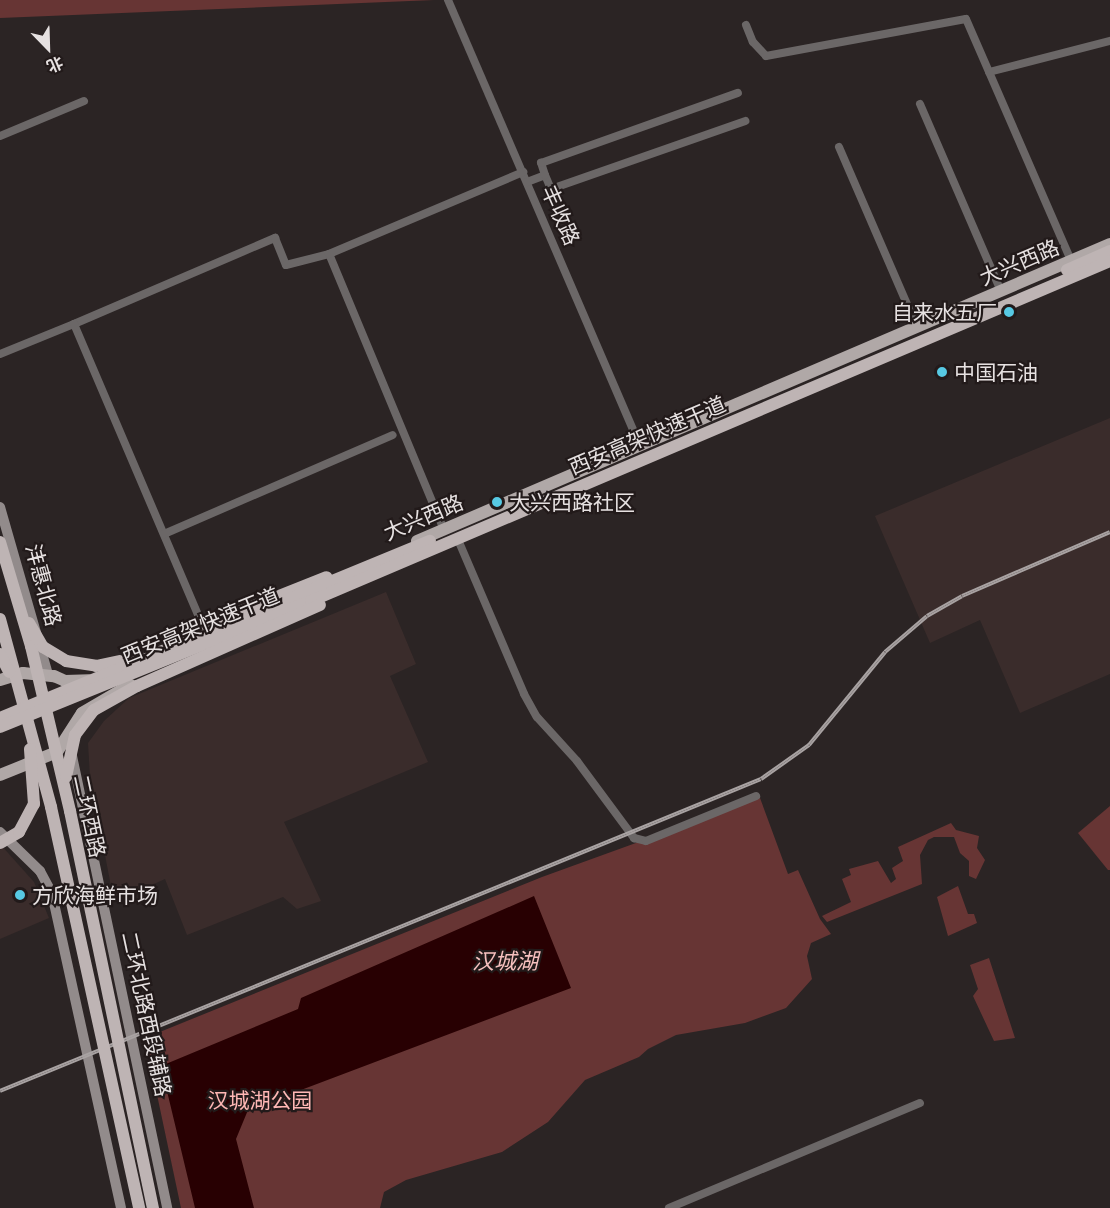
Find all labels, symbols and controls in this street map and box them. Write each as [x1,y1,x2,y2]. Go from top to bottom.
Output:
north arrow [18,18,78,78]
text: 北 [44,52,66,77]
street label: 丰收路 [537,181,585,249]
street label: 大兴西路 [975,234,1063,290]
place label: 自来水五厂 [892,299,997,325]
marker: 自来水五厂 [1002,305,1016,319]
place label: 中国石油 [954,359,1038,385]
marker: 中国石油 [935,365,949,379]
street label: 西安高架快速干道 [565,391,729,479]
street label: 大兴西路 [379,489,467,545]
place label: 大兴西路社区 [509,489,635,515]
marker: 大兴西路社区 [490,495,504,509]
street label: 沣惠北路 [21,541,67,629]
street label: 西安高架快速干道 [117,582,283,668]
street label: 二环西路 [69,772,111,860]
place label: 方欣海鲜市场 [32,882,158,908]
marker: 方欣海鲜市场 [13,888,27,902]
street label: 二环北路西段辅路 [117,929,177,1099]
water label: 汉城湖 [472,949,538,975]
park label: 汉城湖公园 [208,1087,312,1113]

